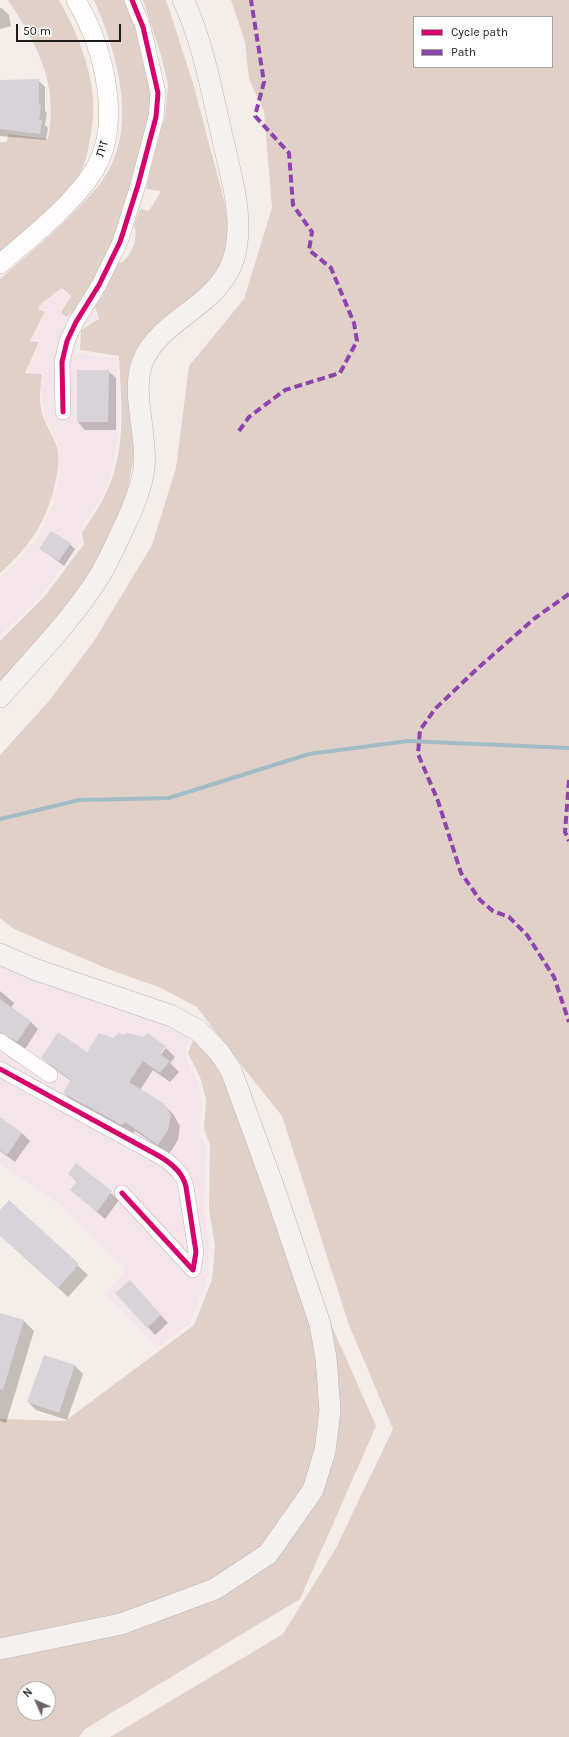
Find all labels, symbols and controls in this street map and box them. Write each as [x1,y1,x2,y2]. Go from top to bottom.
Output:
scale bar [18,16,123,42]
legend [413,16,553,68]
text: 50 m [23,24,51,38]
text: Cycle path [451,25,508,39]
text: Path [451,45,476,59]
street label: זית [92,139,112,159]
north arrow [16,1681,56,1721]
text: N [20,1685,35,1700]

